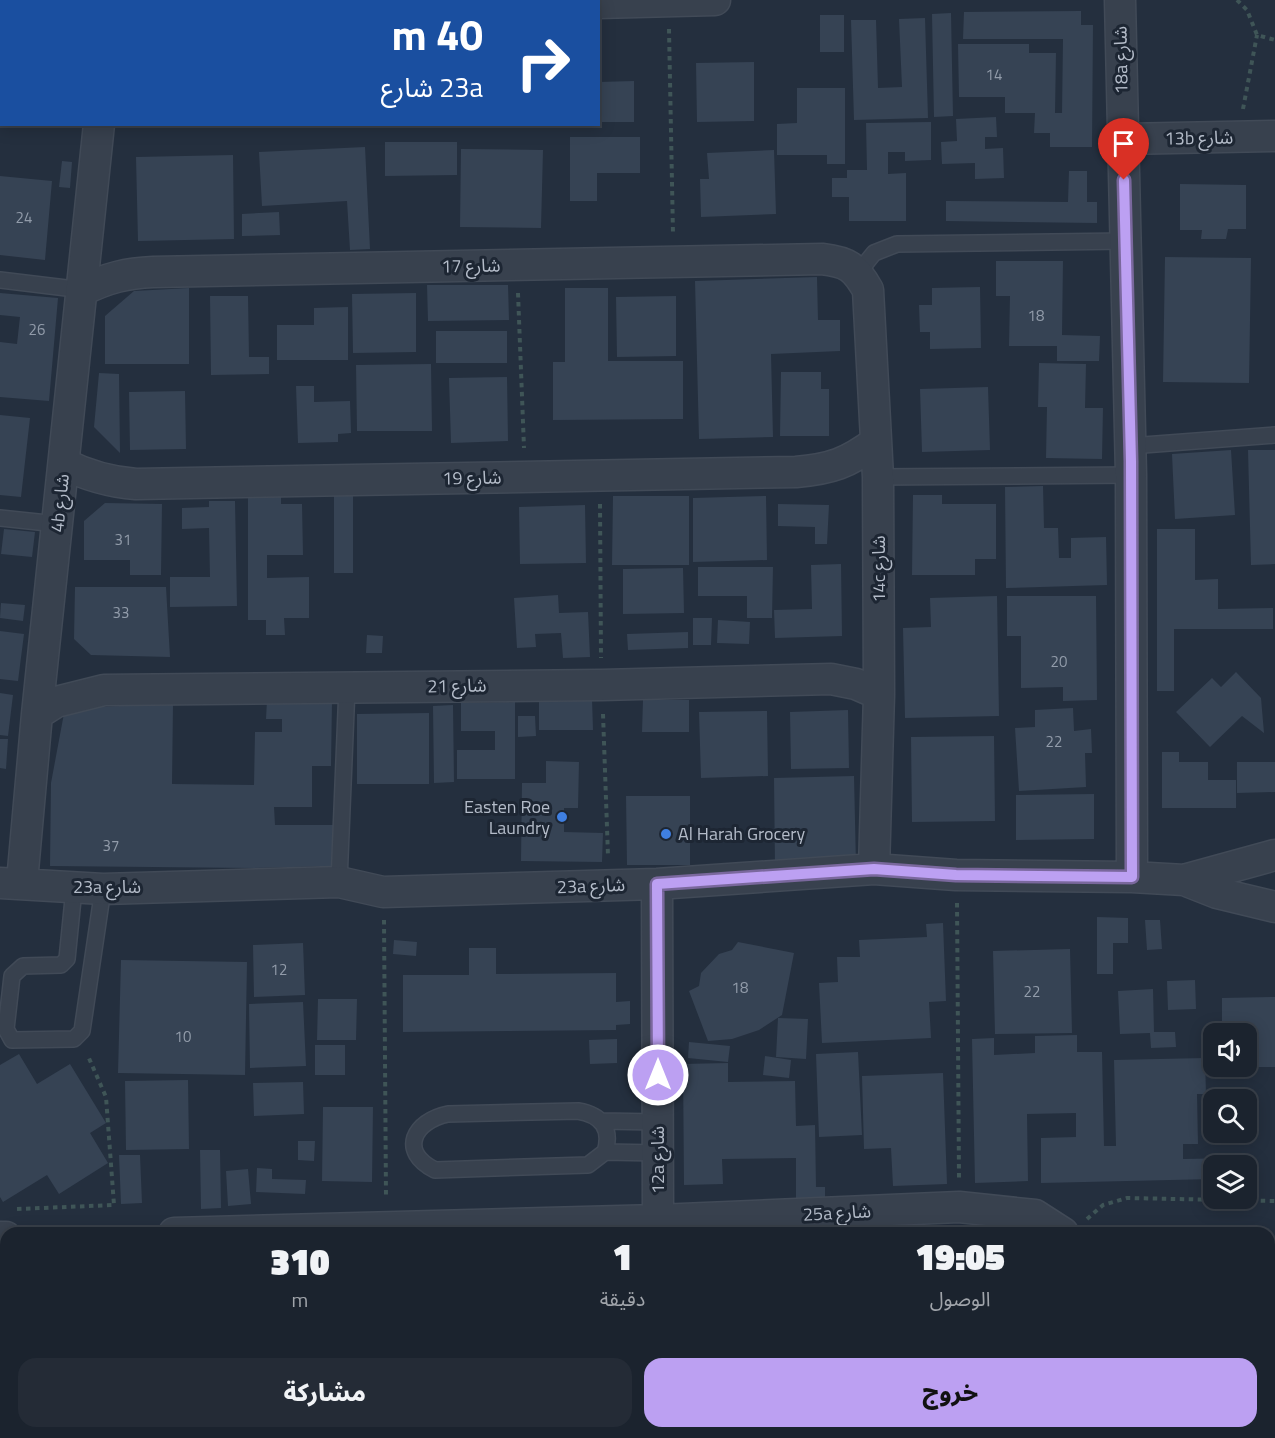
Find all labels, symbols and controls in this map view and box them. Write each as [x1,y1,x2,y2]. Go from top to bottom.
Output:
text: 40 m [391,2,483,66]
icon: right [504,24,582,102]
street label: 18a شارع [1106,26,1136,94]
house number: 14 [986,63,1002,86]
text: 23a شارع [381,66,483,107]
pin [1098,118,1149,180]
street label: 13b شارع [1164,123,1234,153]
icon: arrive [1107,127,1140,160]
house number: 24 [16,206,32,229]
street label: شارع 17 [441,251,501,281]
house number: 18 [1028,304,1044,327]
house number: 26 [29,318,45,341]
street label: شارع 19 [442,463,502,493]
street label: 4b شارع [43,472,77,534]
house number: 31 [115,528,131,551]
street label: 14c شارع [865,535,893,603]
house number: 33 [113,601,129,624]
house number: 20 [1051,650,1067,673]
street label: شارع 21 [427,671,487,701]
house number: 22 [1046,730,1062,753]
place label: Easten Roe Laundry [464,793,550,841]
marker: Easten Roe Laundry [555,810,569,824]
place label: Al Harah Grocery [678,820,806,847]
marker: Al Harah Grocery [659,827,673,841]
house number: 37 [103,834,119,857]
street label: 23a شارع [556,871,626,901]
street label: 23a شارع [73,873,141,901]
house number: 12 [271,958,287,981]
house number: 18 [732,976,748,999]
house number: 22 [1024,980,1040,1003]
map controls [1203,1023,1257,1209]
button: sound [1203,1023,1257,1077]
house number: 10 [175,1025,191,1048]
position arrow [626,1043,690,1107]
button: search [1203,1089,1257,1143]
street label: 12a شارع [644,1126,672,1194]
button: layers [1203,1155,1257,1209]
street label: 25a شارع [802,1197,872,1229]
text: 1 [613,1229,632,1284]
text: 19:05 [915,1229,1005,1284]
text: 310 [270,1234,330,1289]
text: دقيقة [600,1283,645,1314]
text: الوصول [930,1283,991,1314]
text: m [291,1284,308,1315]
button: مشاركة [18,1358,632,1427]
button: خروج [644,1358,1257,1427]

